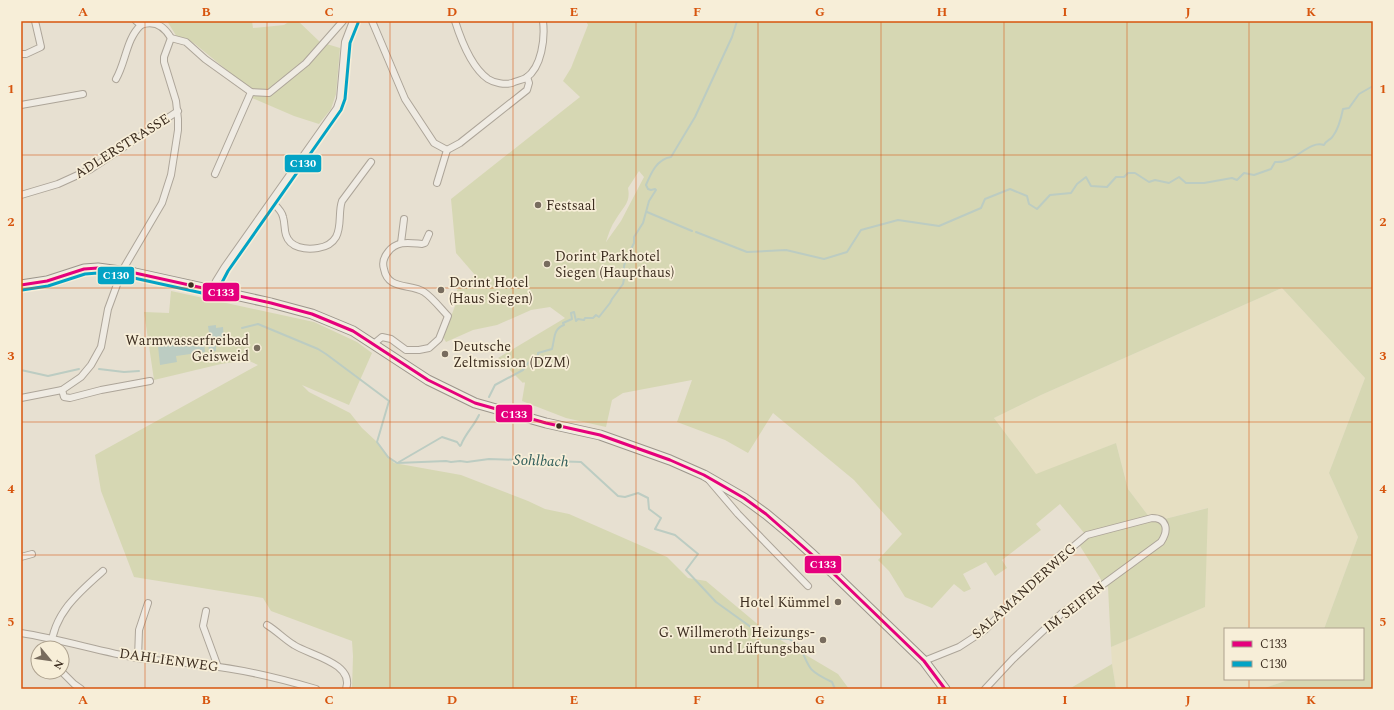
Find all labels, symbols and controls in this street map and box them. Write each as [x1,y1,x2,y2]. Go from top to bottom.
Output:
text: A [78,2,88,22]
text: B [201,2,211,22]
text: C [324,2,334,22]
text: D [447,2,457,22]
text: E [570,2,579,22]
text: F [693,2,701,22]
text: G [815,2,825,22]
text: H [937,2,948,22]
text: I [1062,2,1068,22]
text: J [1185,2,1191,22]
text: K [1306,2,1316,22]
text: 1 [7,79,15,99]
text: 1 [1379,79,1387,99]
street label: ADLERSTRASSE [70,108,174,184]
line badge: C130 [284,154,322,173]
text: C130 [290,155,316,172]
place label: Festsaal [546,195,596,216]
marker: Festsaal [533,200,543,210]
text: 2 [7,212,15,232]
text: 2 [1379,212,1387,232]
place label: Dorint Parkhotel Siegen (Haupthaus) [555,246,674,283]
marker: Dorint Parkhotel Siegen (Haupthaus) [542,259,552,269]
line badge: C130 [97,266,135,285]
text: C130 [103,267,129,284]
place label: Dorint Hotel (Haus Siegen) [449,272,532,309]
unlabelled marker [186,280,196,290]
line badge: C133 [202,282,240,302]
text: C133 [208,284,234,301]
marker: Dorint Hotel (Haus Siegen) [436,285,446,295]
place label: Warmwasserfreibad Geisweid [125,330,249,367]
place label: Deutsche Zeltmission (DZM) [453,336,570,373]
marker: Warmwasserfreibad Geisweid [252,343,262,353]
text: 3 [7,346,15,366]
text: 3 [1379,346,1387,366]
marker: Deutsche Zeltmission (DZM) [440,349,450,359]
line badge: C133 [495,404,533,423]
text: C133 [501,406,527,423]
unlabelled marker [554,421,564,431]
water label: Sohlbach [513,449,569,473]
text: 4 [7,479,15,499]
text: 4 [1379,479,1387,499]
street label: SALAMANDERWEG [967,538,1081,644]
line badge: C133 [804,555,842,574]
text: C133 [810,556,836,573]
street label: IM SEIFEN [1039,576,1109,638]
place label: Hotel Kümmel [739,592,830,613]
marker: Hotel Kümmel [833,597,843,607]
text: 5 [7,612,15,632]
text: 5 [1379,612,1387,632]
place label: G. Willmeroth Heizungs- und Lüftungsbau [659,622,815,659]
legend [1224,628,1364,680]
marker: G. Willmeroth Heizungs- und Lüftungsbau [818,635,828,645]
text: C133 [1260,635,1287,654]
north arrow [30,640,70,680]
street label: DAHLIENWEG [118,643,220,677]
text: C130 [1260,655,1287,674]
text: N [49,657,68,673]
text: A [78,690,88,710]
text: B [201,690,211,710]
text: C [324,690,334,710]
text: D [447,690,457,710]
text: E [570,690,579,710]
text: F [693,690,701,710]
text: G [815,690,825,710]
text: H [937,690,948,710]
text: I [1062,690,1068,710]
text: J [1185,690,1191,710]
text: K [1306,690,1316,710]

